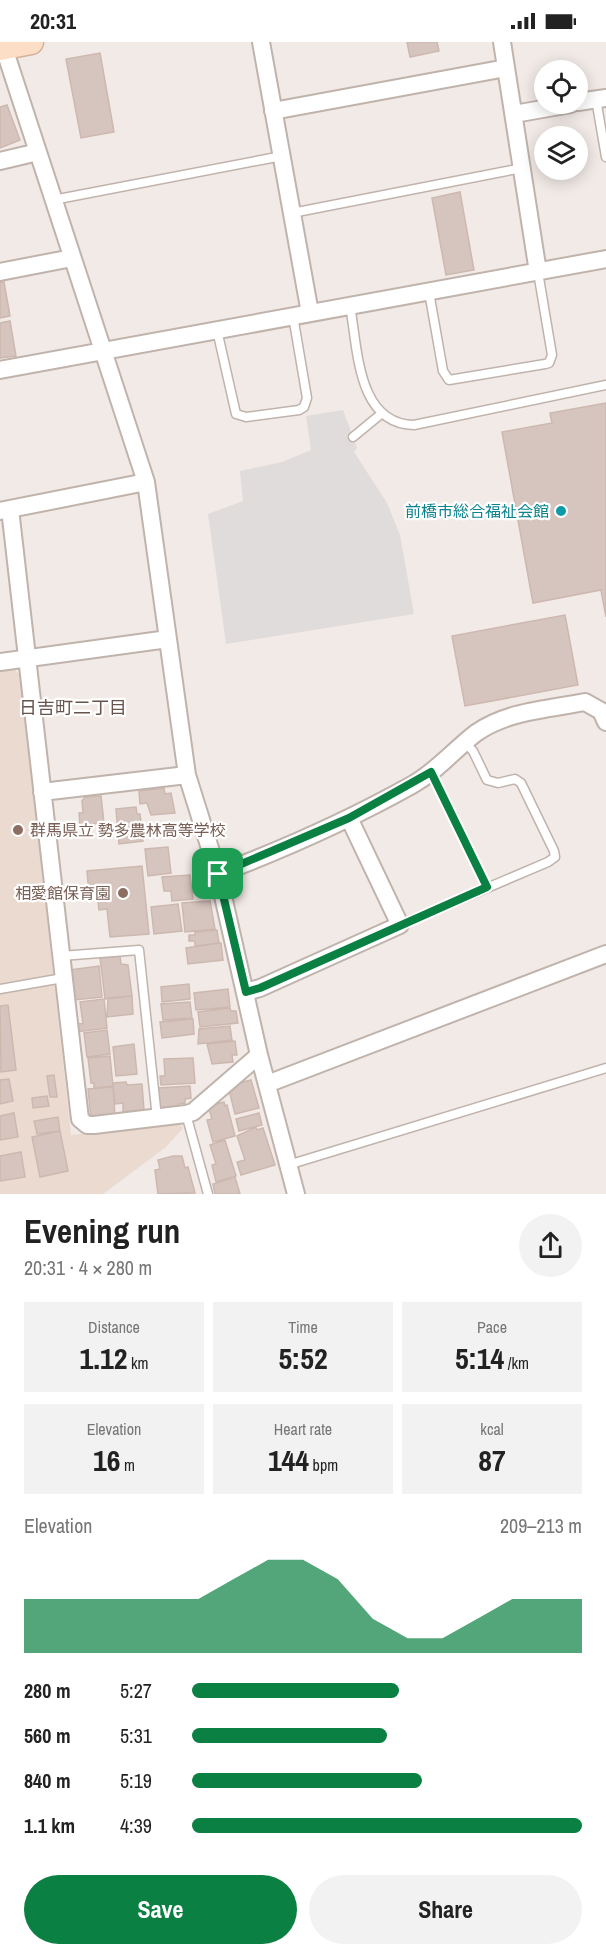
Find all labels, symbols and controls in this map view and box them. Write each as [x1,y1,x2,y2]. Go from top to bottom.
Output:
text: 20:31 [30,6,76,36]
map controls [534,60,588,180]
button: locate [534,60,588,114]
button: layers [534,126,588,180]
place label: 前橋市総合福祉会館 [405,500,549,522]
marker: 前橋市総合福祉会館 [554,504,568,518]
district label: 日吉町二丁目 [19,695,127,720]
place label: 群馬県立 勢多農林高等学校 [30,819,226,841]
marker: 群馬県立 勢多農林高等学校 [11,823,25,837]
pin [192,848,243,899]
icon: arrive [201,857,234,890]
place label: 相愛館保育園 [15,882,111,904]
marker: 相愛館保育園 [116,886,130,900]
text: Evening run [24,1209,180,1253]
button: share [519,1214,582,1277]
text: 20:31 · 4 × 280 m [24,1254,152,1281]
text: Distance [88,1316,140,1338]
text: Time [288,1316,318,1338]
text: Pace [477,1316,507,1338]
text: 1.12 [79,1338,127,1378]
text: 5:52 [278,1338,328,1378]
text: 5:14 [455,1338,504,1378]
text: km [127,1352,149,1374]
text: /km [504,1352,529,1374]
text: Elevation [87,1418,141,1440]
text: Heart rate [274,1418,332,1440]
text: kcal [480,1418,504,1440]
text: 16 [93,1440,120,1480]
text: 144 [268,1440,309,1480]
text: 87 [478,1440,506,1480]
text: m [120,1454,135,1476]
text: bpm [309,1454,338,1476]
text: Elevation [24,1512,92,1539]
text: 209–213 m [500,1512,582,1539]
text: 280 m [24,1677,71,1704]
text: 5:27 [120,1677,152,1704]
text: 560 m [24,1722,71,1749]
text: 5:31 [120,1722,152,1749]
text: 840 m [24,1767,71,1794]
text: 5:19 [120,1767,152,1794]
text: 1.1 km [24,1812,75,1839]
text: 4:39 [120,1812,152,1839]
button: Save [24,1875,297,1944]
button: Share [309,1875,582,1944]

